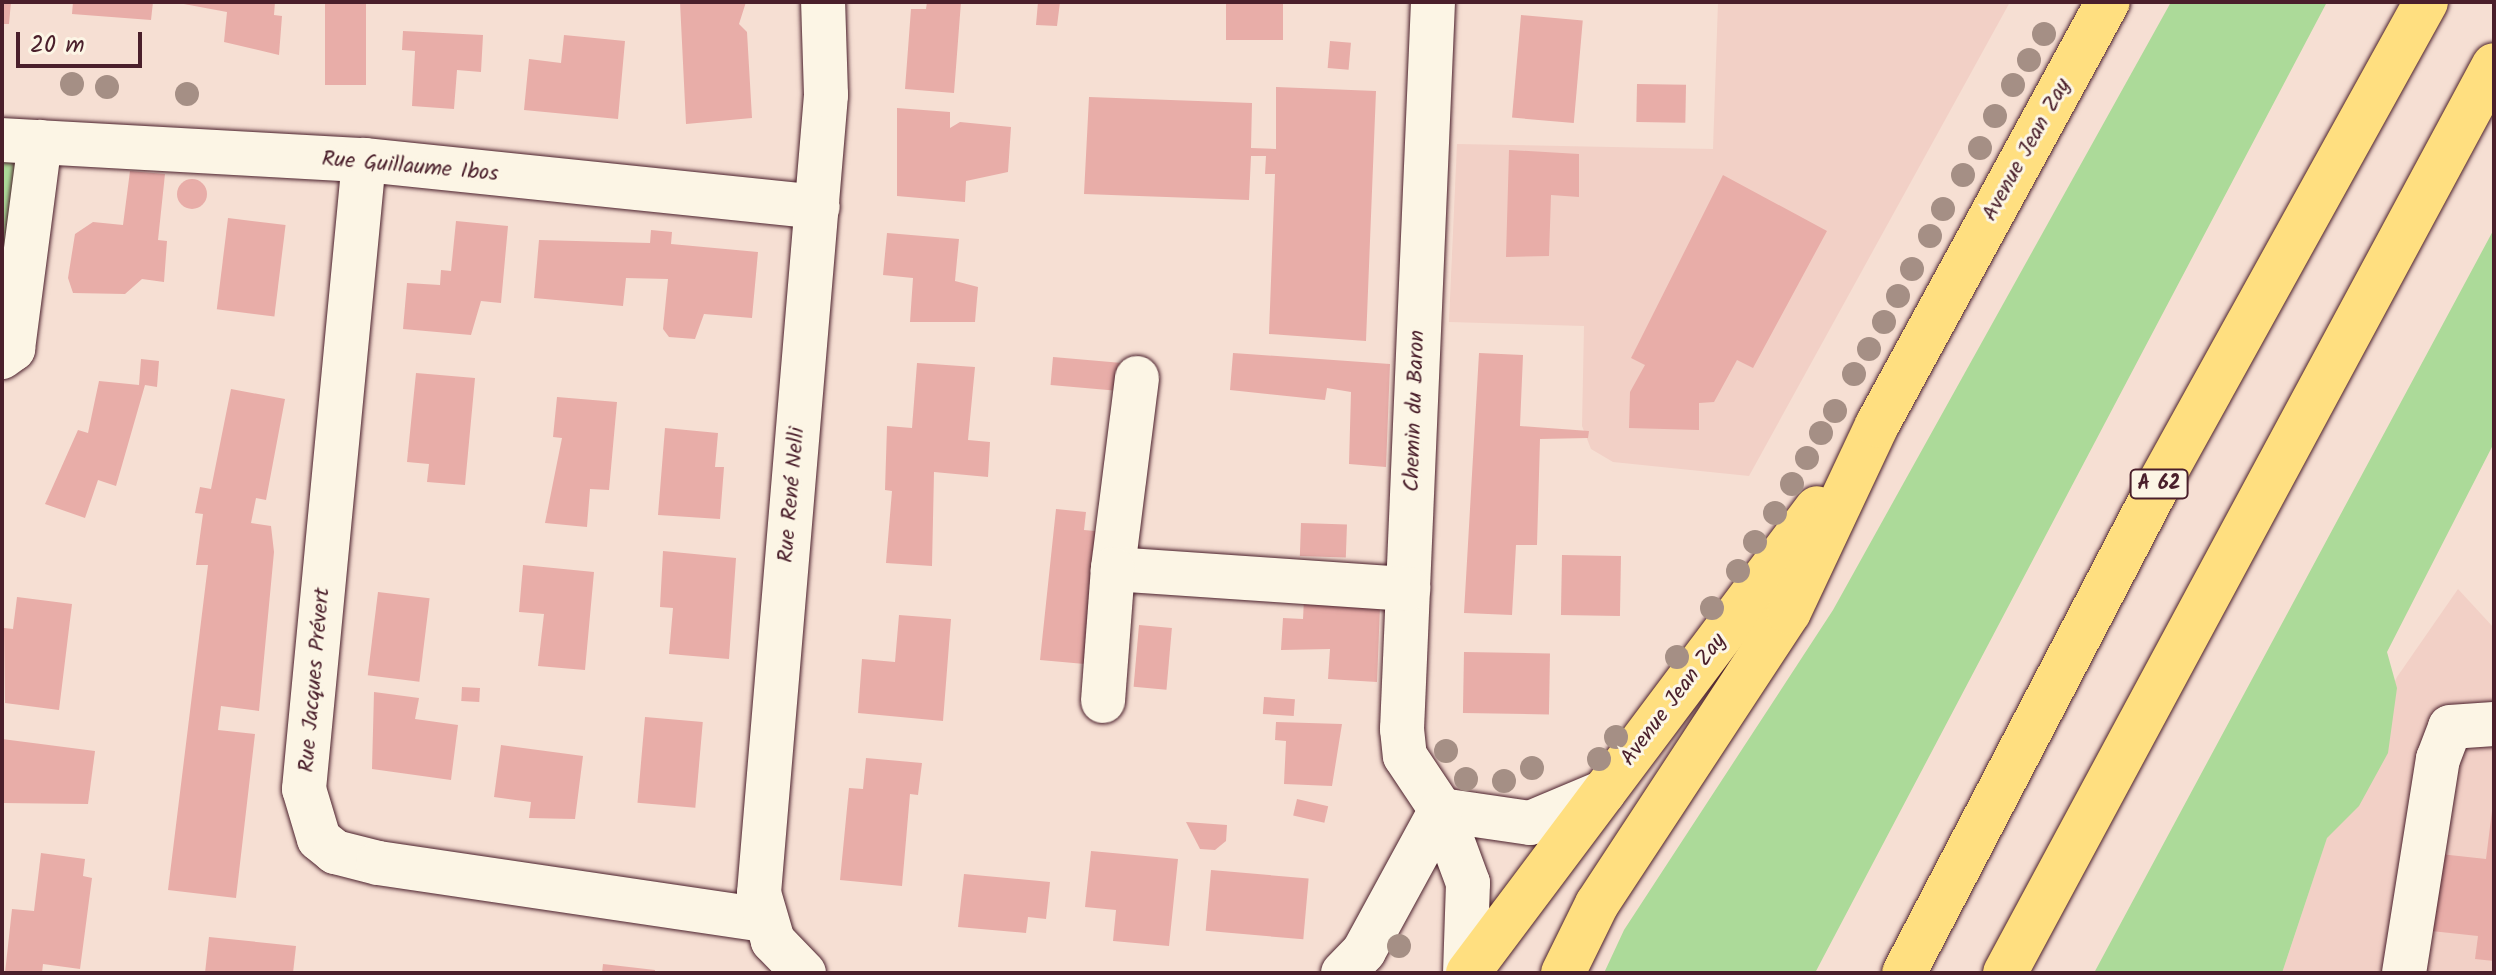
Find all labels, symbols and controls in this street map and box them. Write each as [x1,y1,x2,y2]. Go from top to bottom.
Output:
scale bar [20,16,146,66]
text: 20 m [30,26,85,65]
street label: Avenue Jean Zay [1977,74,2077,226]
street label: Rue Guillaume Ibos [321,146,499,188]
street label: Chemin du Baron [1399,330,1431,492]
street label: Rue René Nelli [773,426,811,564]
road number: A 62 [2129,468,2189,500]
street label: Rue Jacques Prévert [294,586,336,774]
street label: Avenue Jean Zay [1616,629,1732,771]

